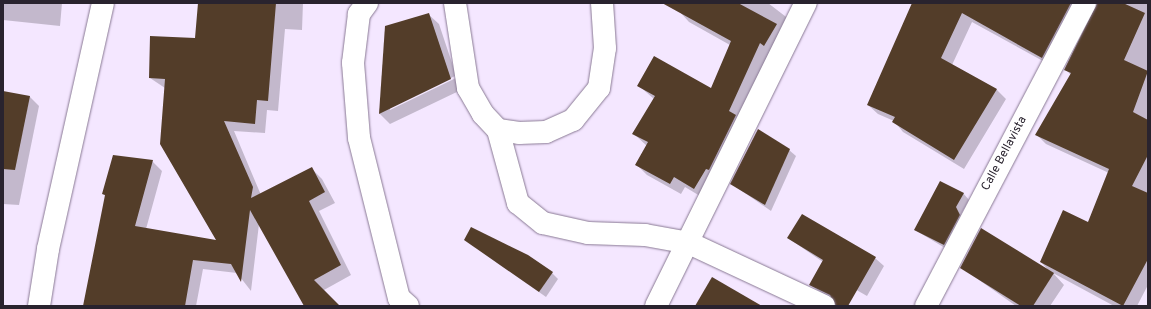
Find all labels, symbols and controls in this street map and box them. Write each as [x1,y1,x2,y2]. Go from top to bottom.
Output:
street label: Calle Bellavista [979,114,1031,194]

